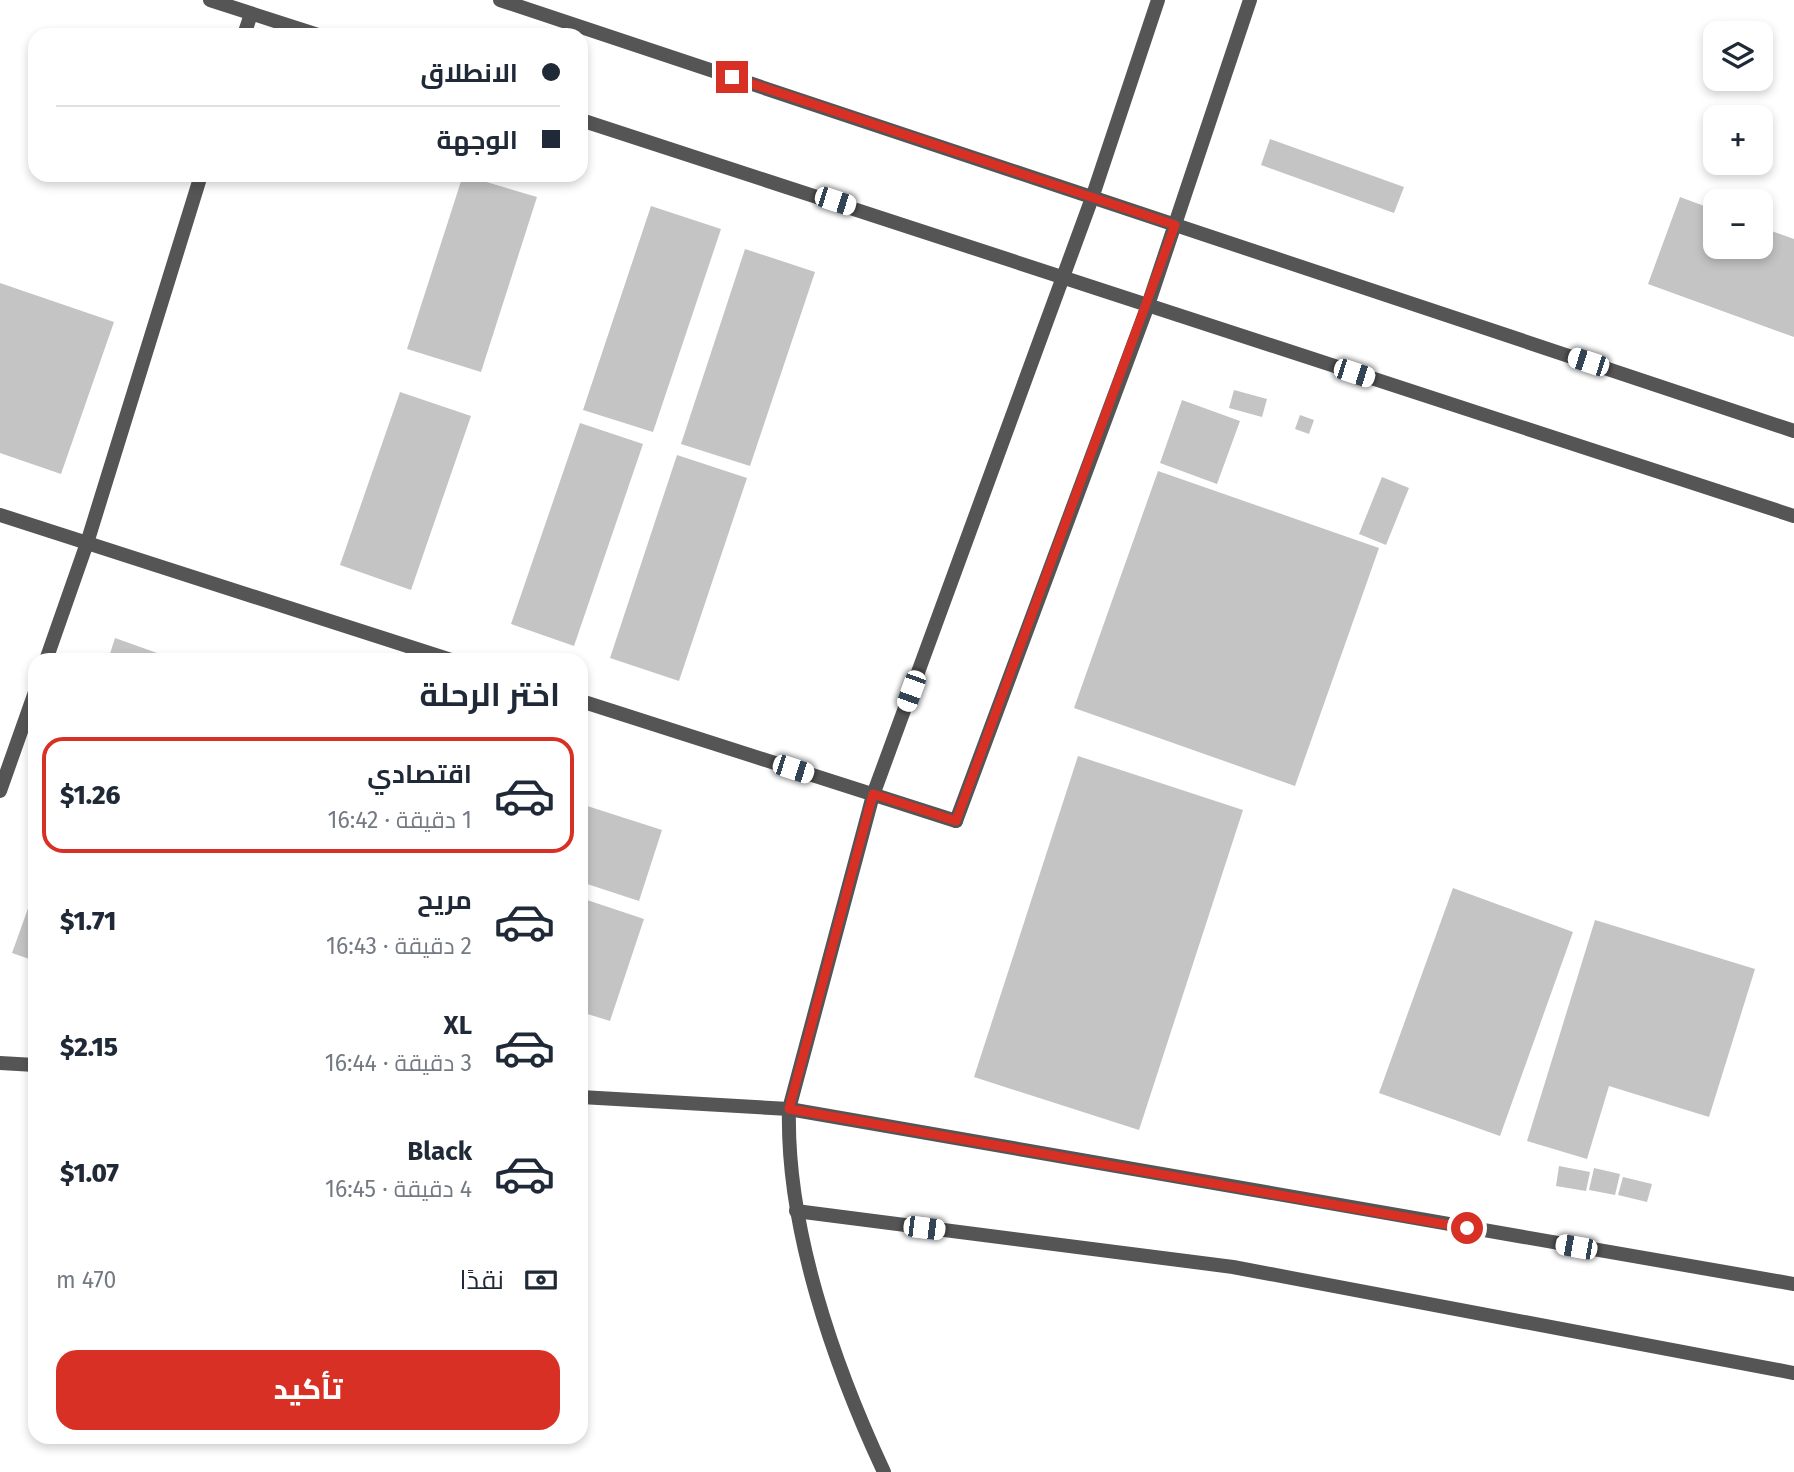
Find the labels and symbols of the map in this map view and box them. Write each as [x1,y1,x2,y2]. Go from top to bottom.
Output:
route end [716,61,748,93]
car [812,185,859,217]
car [1565,346,1612,378]
car [1331,357,1378,389]
car [894,668,929,714]
car [770,753,817,785]
route start [1451,1212,1483,1244]
car [902,1215,947,1241]
car [1554,1233,1599,1261]

